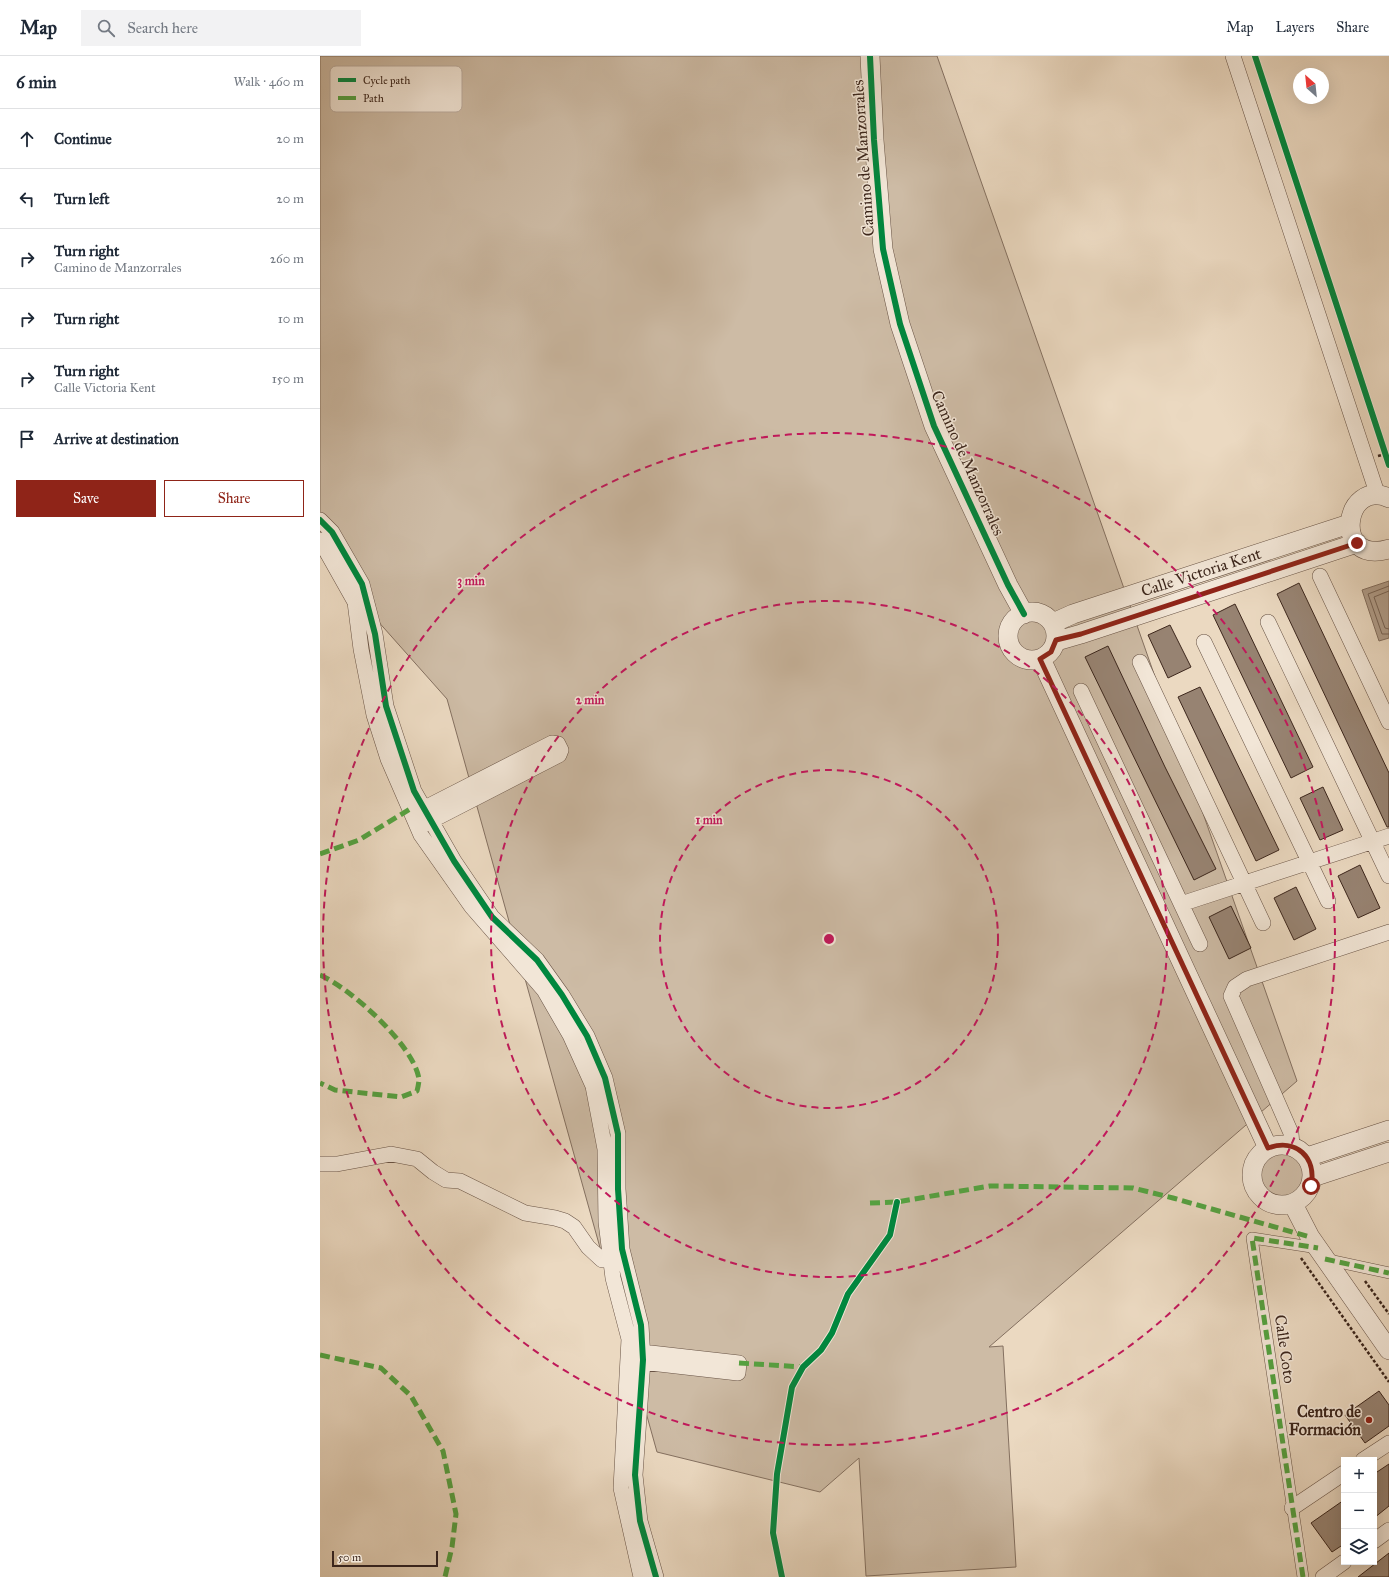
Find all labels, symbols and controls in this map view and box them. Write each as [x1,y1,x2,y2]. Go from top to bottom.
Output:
search box [81,10,361,46]
text: Map [20,16,57,39]
icon: search [95,17,117,39]
text: Search here [127,19,198,37]
text: Map [1226,19,1254,36]
text: Layers [1276,19,1314,36]
text: Share [1336,19,1369,36]
legend [330,66,462,112]
north arrow [1293,68,1329,104]
text: 6 min [16,72,57,93]
text: Walk · 460 m [234,74,304,90]
text: Cycle path [363,74,410,87]
street label: Camino de Manzorrales [848,79,878,237]
text: Path [363,92,384,105]
icon: ahead [16,128,38,150]
text: Continue [54,130,112,148]
text: 20 m [276,131,304,147]
icon: left [16,188,38,210]
text: Turn left [54,190,110,208]
text: 20 m [276,191,304,207]
text: Turn right [54,242,119,260]
icon: right [16,248,38,270]
text: 260 m [270,251,304,267]
text: Camino de Manzorrales [54,260,182,276]
icon: right [16,308,38,330]
text: Turn right [54,310,119,328]
text: 10 m [278,311,304,327]
text: Turn right [54,362,119,380]
icon: right [16,368,38,390]
text: 150 m [272,371,304,387]
text: Calle Victoria Kent [54,380,156,396]
street label: Camino de Manzorrales [927,387,1009,539]
icon: arrive [16,428,38,450]
text: Arrive at destination [54,430,179,448]
button: Save [16,480,156,517]
button: Share [164,480,304,517]
route end [1348,534,1366,552]
street label: Calle Victoria Kent [1139,544,1264,600]
text: 3 min [457,574,485,589]
text: 2 min [576,693,605,707]
text: 1 min [695,813,723,827]
centre of rings [822,932,836,946]
route start [1302,1177,1320,1195]
street label: Calle Coto [1271,1313,1299,1385]
place label: Centro de Formación [1289,1402,1361,1439]
marker: Centro de Formación [1364,1415,1374,1425]
map controls [1341,1457,1377,1565]
button: + [1341,1457,1377,1493]
button: − [1341,1493,1377,1529]
button: layers [1341,1529,1377,1565]
scale bar [332,1549,438,1568]
text: 50 m [338,1551,361,1564]

